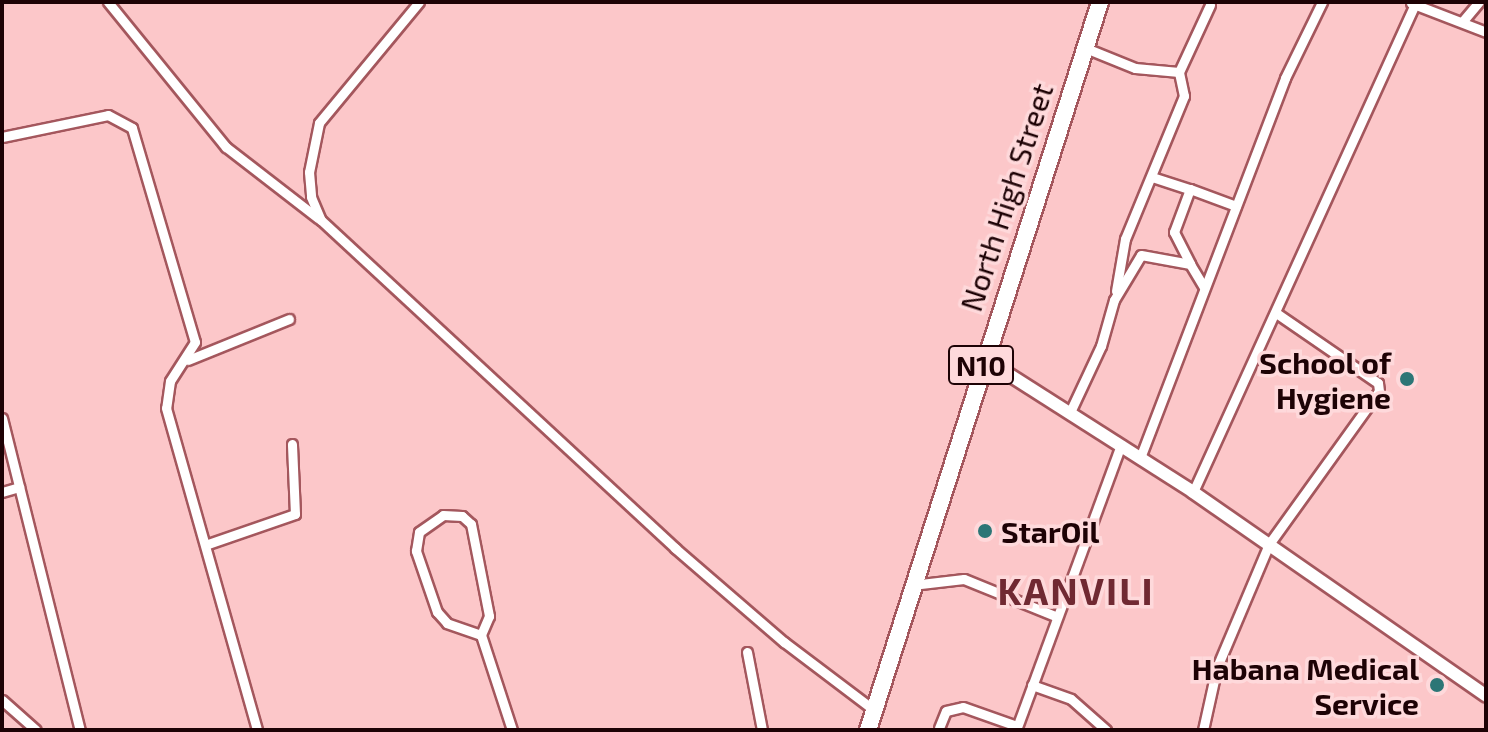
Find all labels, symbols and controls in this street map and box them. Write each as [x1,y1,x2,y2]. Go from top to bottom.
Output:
street label: North High Street [952,79,1060,315]
road number: N10 [947,341,1015,389]
place label: School of Hygiene [1259,344,1391,414]
marker: School of Hygiene [1398,370,1416,388]
place label: StarOil [1001,513,1099,549]
marker: StarOil [976,522,994,540]
district label: KANVILI [997,568,1155,614]
place label: Habana Medical Service [1192,650,1419,720]
marker: Habana Medical Service [1426,674,1448,696]

